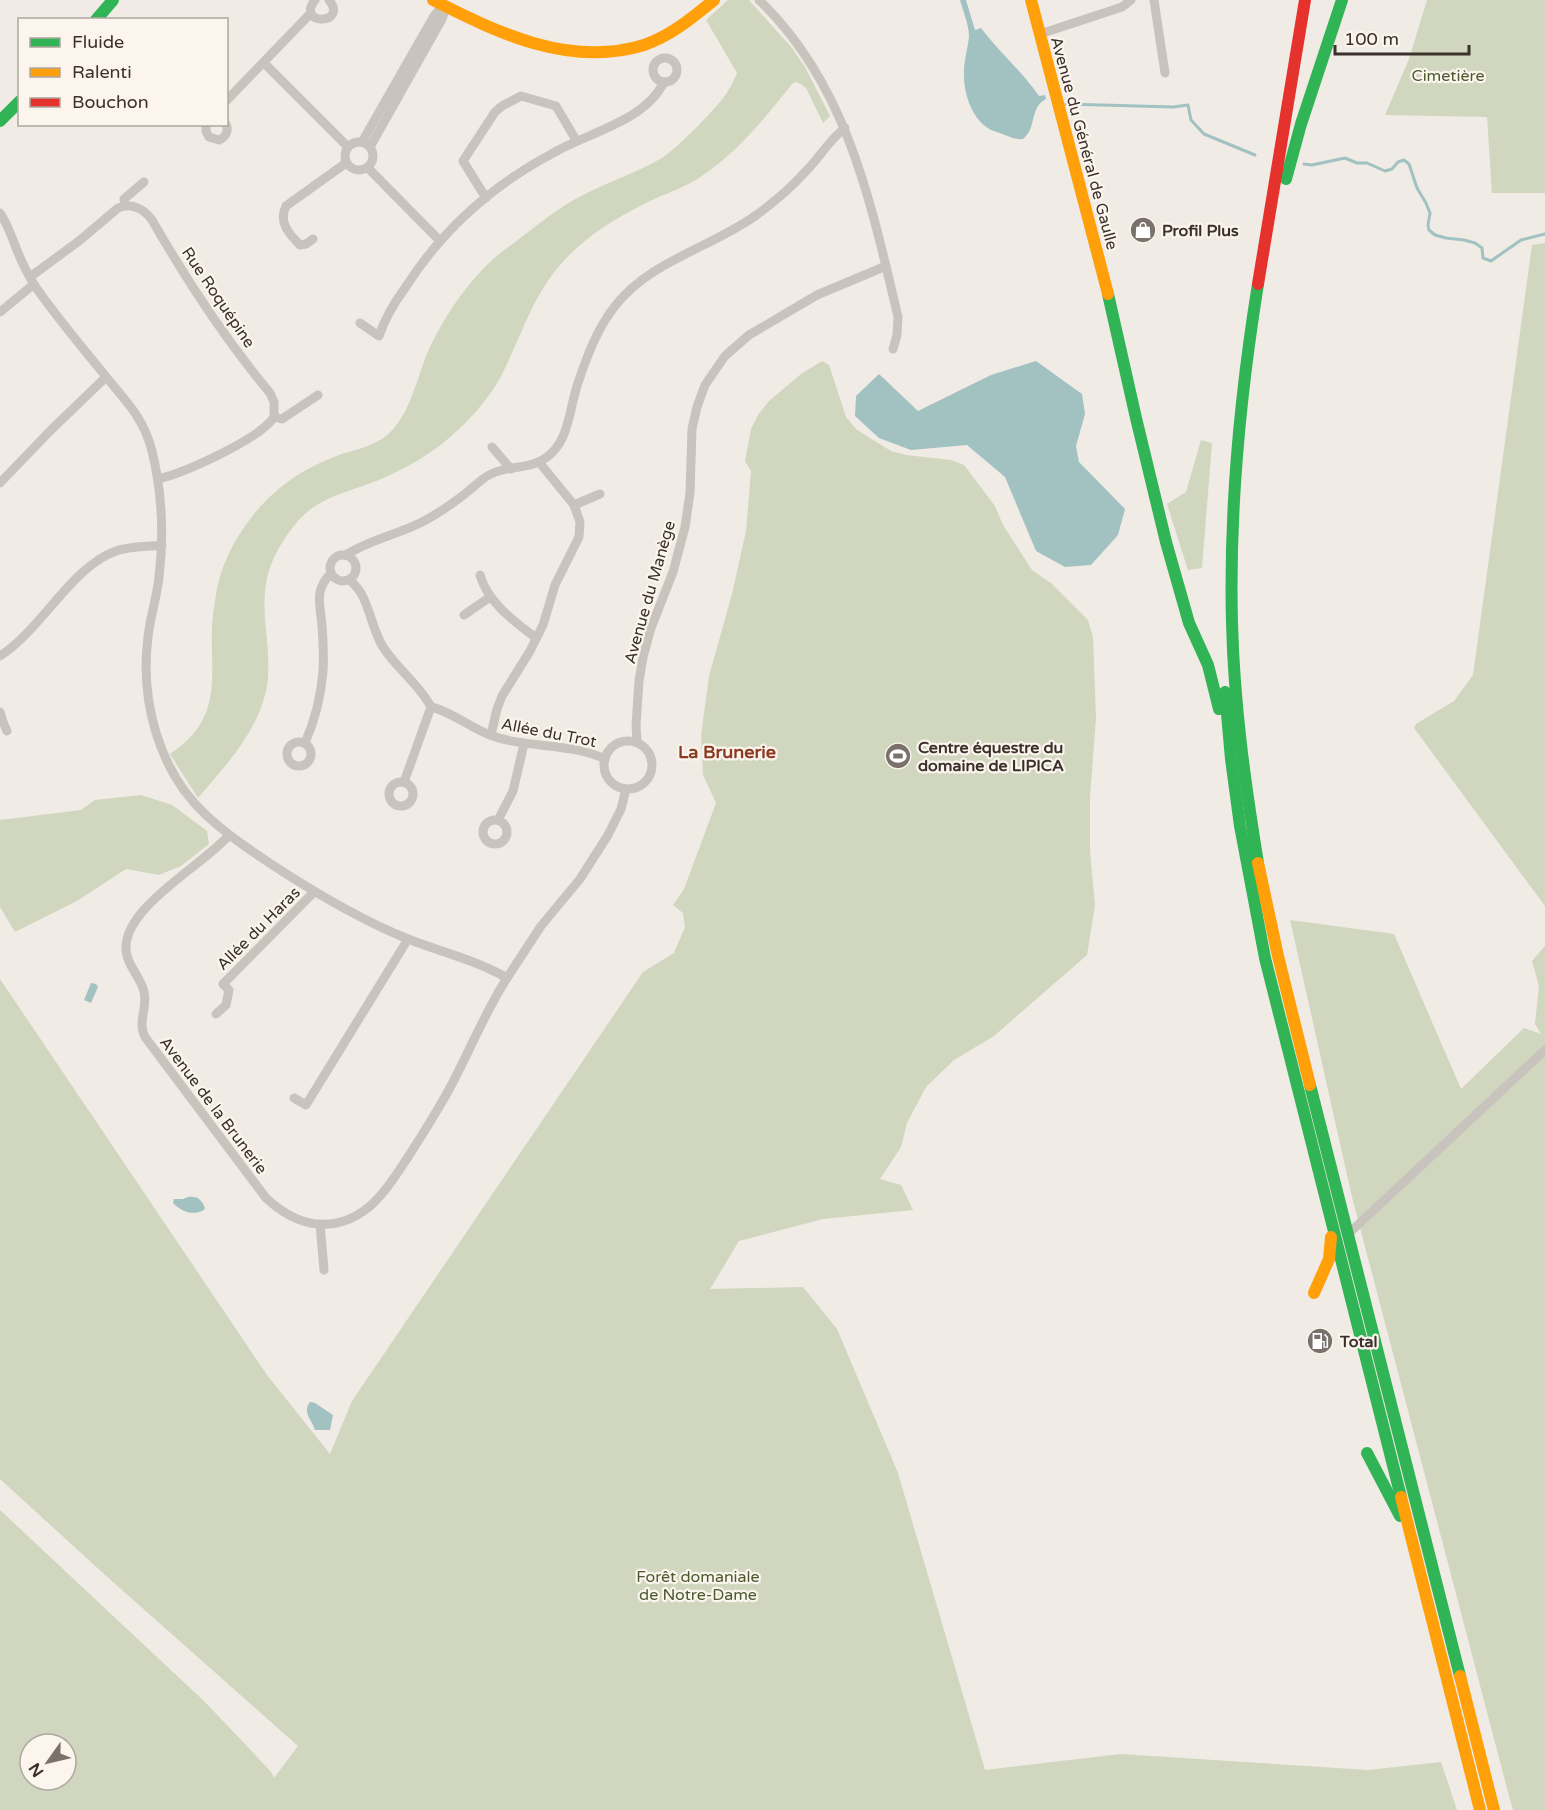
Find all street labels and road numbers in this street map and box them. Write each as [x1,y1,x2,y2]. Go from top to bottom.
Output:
street label: Avenue du Général de Gaulle [1046,35,1122,252]
street label: Rue Roquépine [177,243,259,352]
street label: Avenue du Manège [620,518,680,666]
street label: Allée du Trot [500,714,598,752]
street label: Allée du Haras [213,883,305,975]
street label: Avenue de la Brunerie [155,1033,271,1178]

